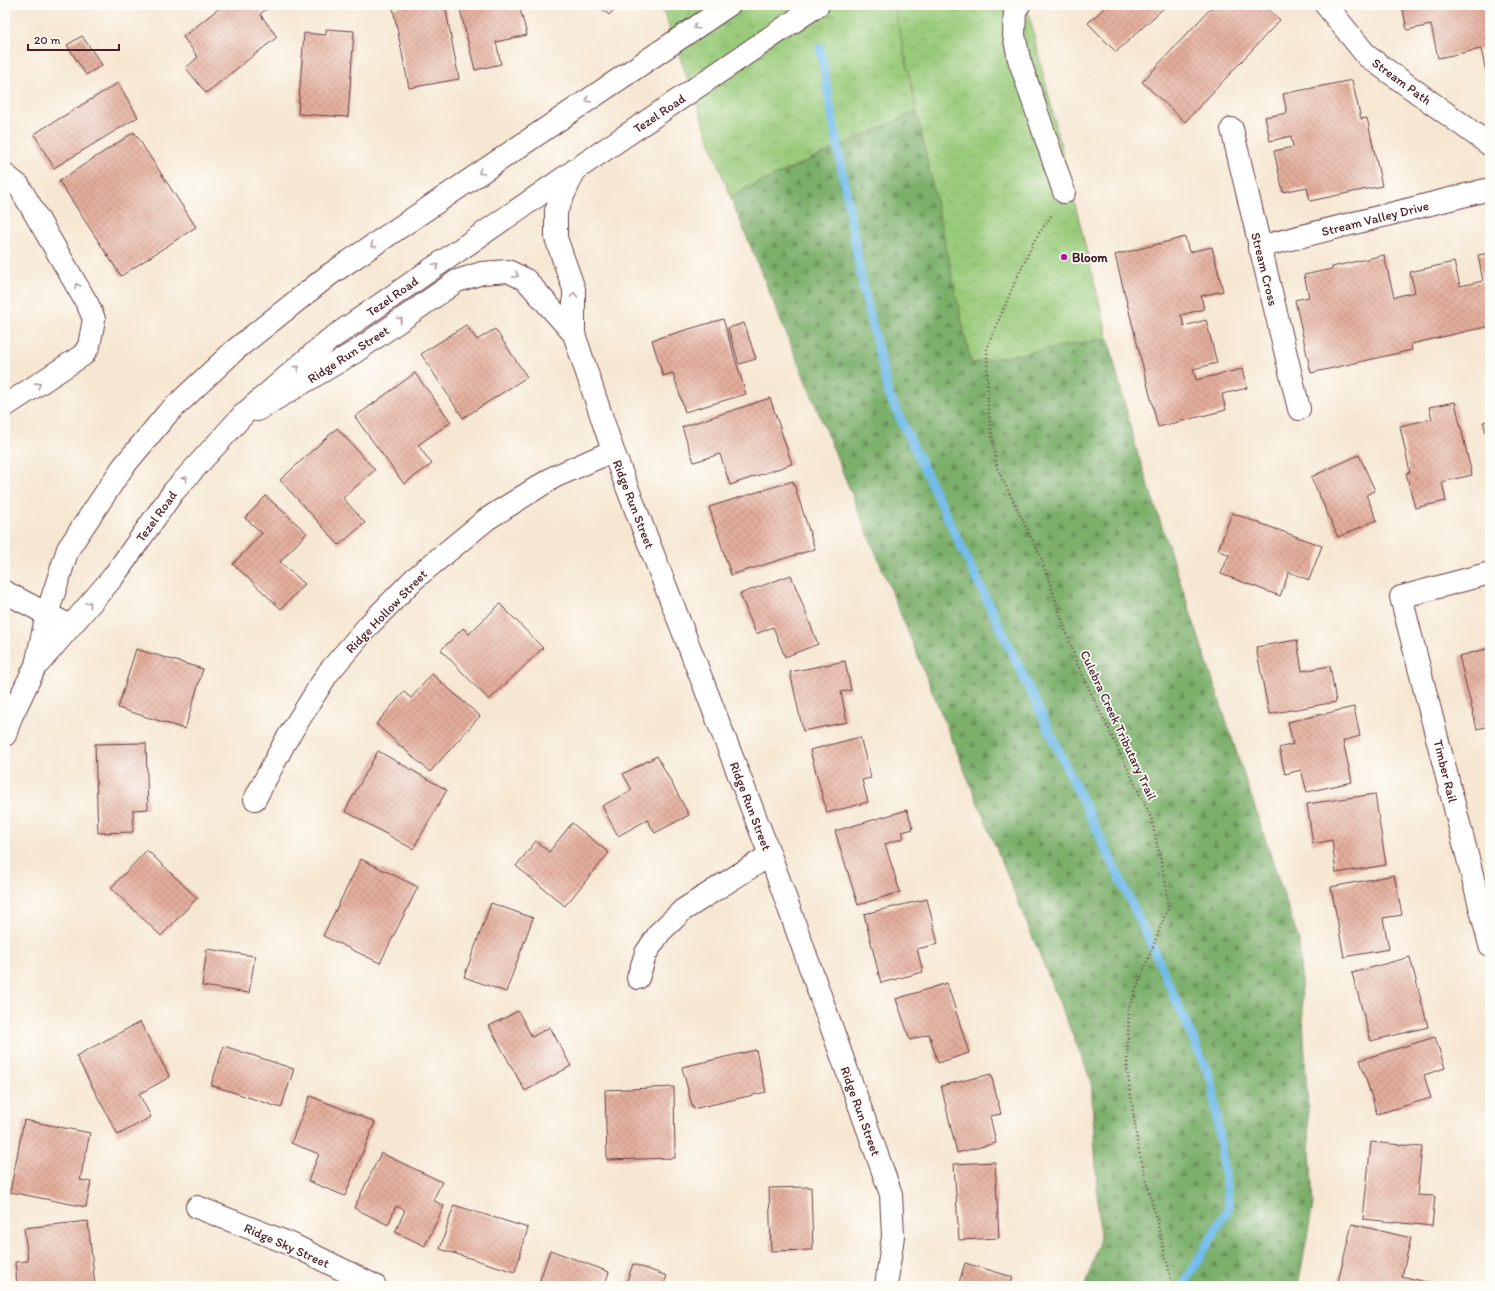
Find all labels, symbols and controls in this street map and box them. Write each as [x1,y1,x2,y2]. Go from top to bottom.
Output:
one-way arrow [693,22,700,30]
scale bar [28,26,119,52]
text: 20 m [34,33,61,47]
street label: Stream Path [1369,55,1434,108]
street label: Tezel Road [630,91,688,136]
one-way arrow [586,95,593,102]
one-way arrow [478,167,485,175]
street label: Stream Valley Drive [1320,198,1430,239]
street label: Stream Cross [1248,231,1281,308]
one-way arrow [370,240,377,248]
place label: Bloom [1072,250,1108,265]
marker: Bloom [1059,252,1069,262]
one-way arrow [431,264,438,271]
one-way arrow [511,270,519,278]
street label: Tezel Road [364,273,421,320]
one-way arrow [74,283,81,290]
one-way arrow [570,292,578,298]
one-way arrow [396,318,403,325]
street label: Ridge Run Street [305,322,392,386]
one-way arrow [292,365,300,372]
one-way arrow [34,382,41,390]
street label: Ridge Run Street [610,458,657,551]
one-way arrow [180,476,187,483]
street label: Tezel Road [133,488,180,545]
street label: Ridge Hollow Street [343,566,430,656]
one-way arrow [85,601,92,609]
street label: Culebra Creek Tributary Trail [1077,648,1160,803]
street label: Timber Rail [1430,738,1461,804]
street label: Ridge Run Street [727,760,774,853]
street label: Ridge Run Street [837,1064,884,1158]
street label: Ridge Sky Street [242,1220,332,1271]

